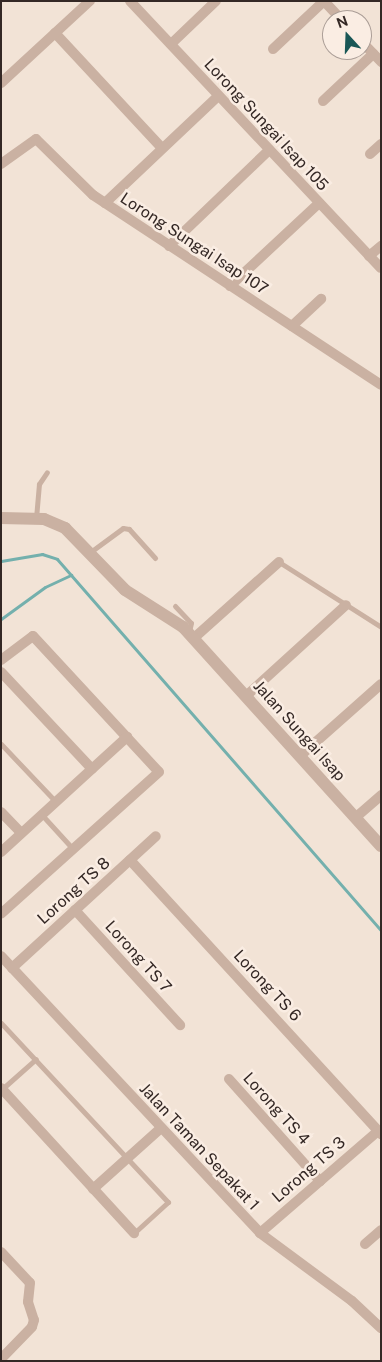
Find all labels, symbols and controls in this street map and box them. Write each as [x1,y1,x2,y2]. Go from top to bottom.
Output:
north arrow [322,10,372,60]
text: N [334,12,350,31]
street label: Lorong Sungai Isap 105 [200,55,332,195]
street label: Lorong Sungai Isap 107 [116,189,272,299]
street label: Jalan Sungai Isap [249,677,349,785]
street label: Lorong TS 8 [34,854,114,928]
street label: Lorong TS 7 [101,917,175,997]
street label: Lorong TS 6 [229,946,305,1026]
street label: Lorong TS 4 [239,1069,313,1149]
street label: Jalan Taman Sepakat 1 [135,1079,263,1215]
street label: Lorong TS 3 [269,1133,349,1207]

